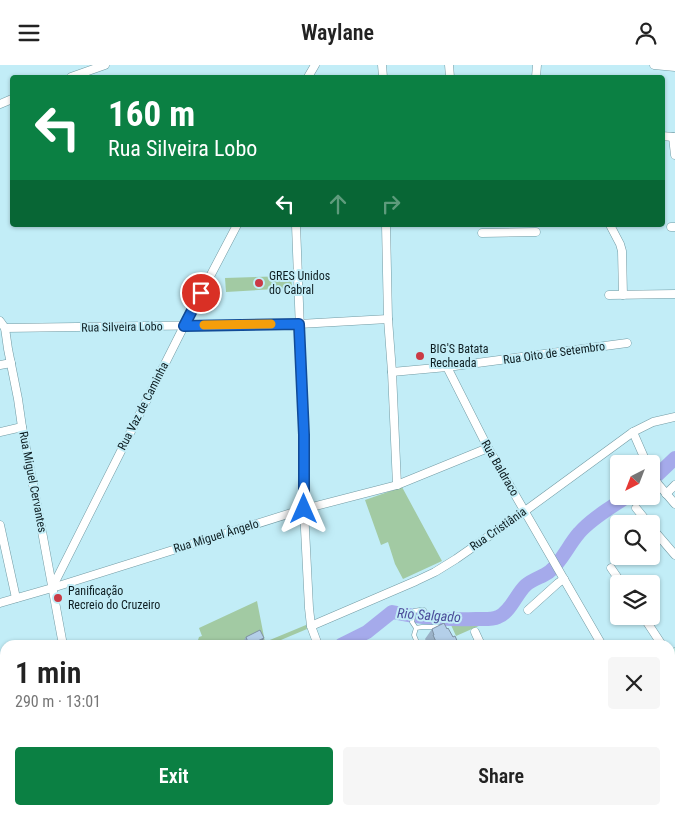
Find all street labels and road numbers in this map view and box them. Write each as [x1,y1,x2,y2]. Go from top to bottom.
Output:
street label: Rua Silveira Lobo [81,319,163,335]
street label: Rua Oito de Setembro [502,339,606,367]
street label: Rua Vaz de Caminha [115,359,171,452]
street label: Rua Miguel Cervantes [16,430,50,534]
street label: Rua Baldraco [478,437,522,499]
street label: Rua Cristiânia [467,504,529,554]
street label: Rua Miguel Ângelo [171,515,260,556]

